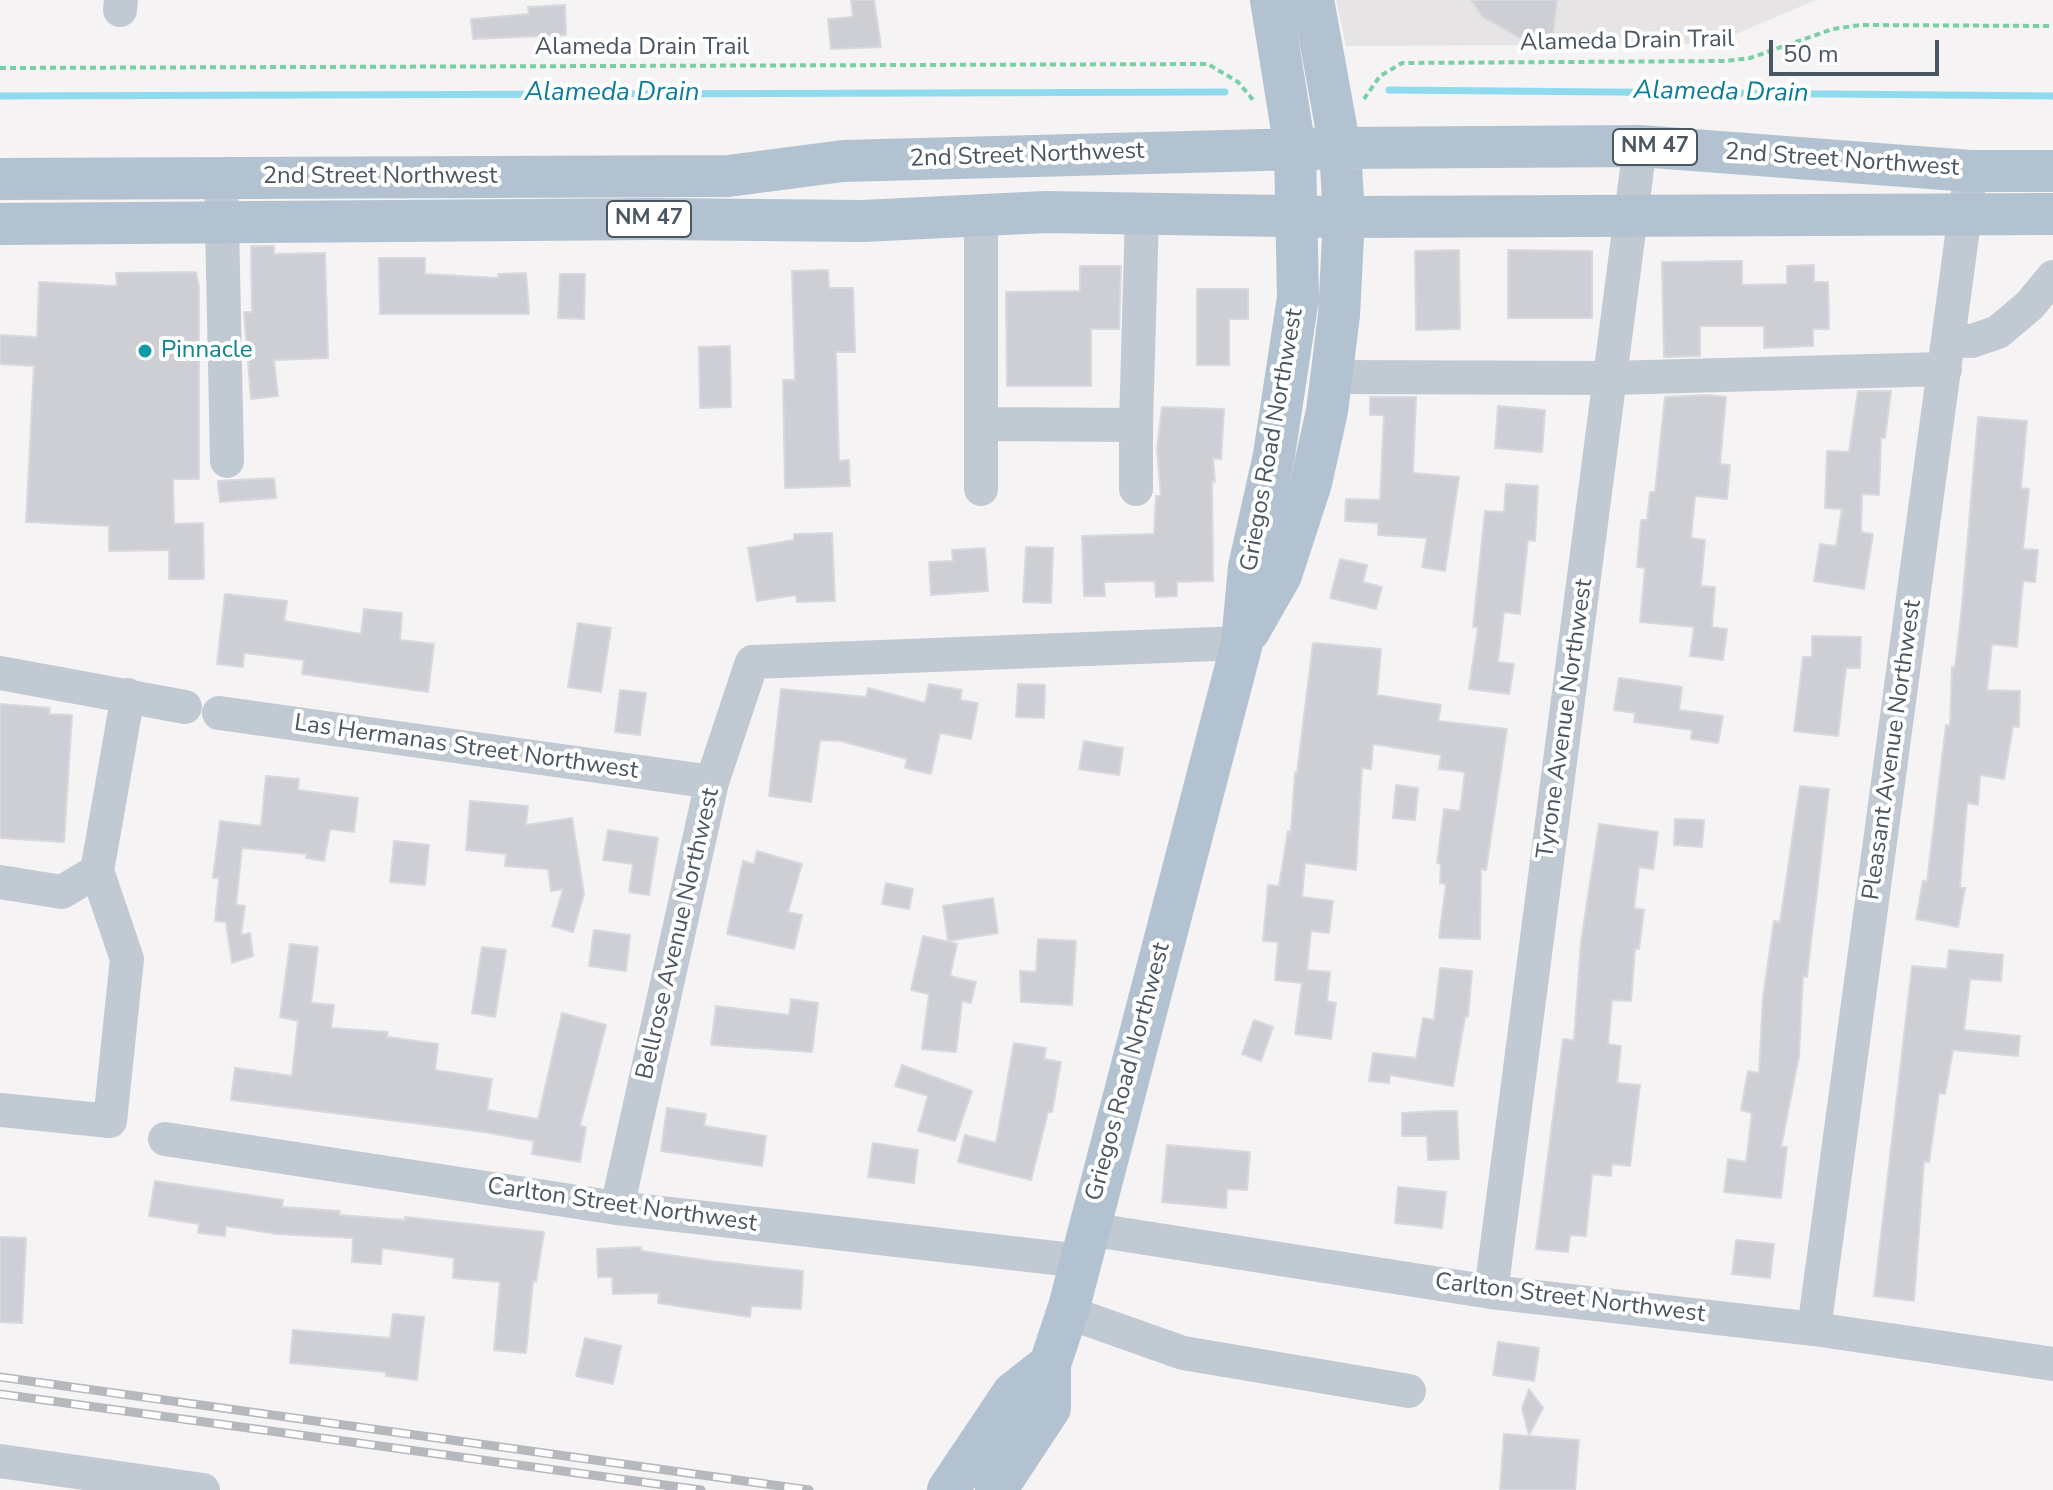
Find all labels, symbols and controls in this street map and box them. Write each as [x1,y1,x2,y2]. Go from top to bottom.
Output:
scale bar [1773,24,1943,74]
street label: Alameda Drain Trail [1520,26,1734,58]
street label: Alameda Drain Trail [535,34,749,62]
text: 50 m [1783,38,1839,70]
water label: Alameda Drain [1633,76,1809,110]
water label: Alameda Drain [524,78,700,110]
road number: NM 47 [1613,129,1697,165]
street label: 2nd Street Northwest [909,138,1145,174]
street label: 2nd Street Northwest [1724,138,1960,184]
street label: 2nd Street Northwest [263,163,497,191]
road number: NM 47 [607,201,691,237]
street label: Griegos Road Northwest [1236,306,1310,574]
place label: Pinnacle [161,337,253,365]
marker: Pinnacle [136,342,154,360]
street label: Tyrone Avenue Northwest [1532,577,1600,861]
street label: Pleasant Avenue Northwest [1858,598,1928,902]
street label: Las Hermanas Street Northwest [292,710,640,786]
street label: Bellrose Avenue Northwest [631,786,727,1082]
street label: Griegos Road Northwest [1081,940,1177,1204]
street label: Carlton Street Northwest [485,1173,759,1239]
street label: Carlton Street Northwest [1433,1268,1707,1330]

